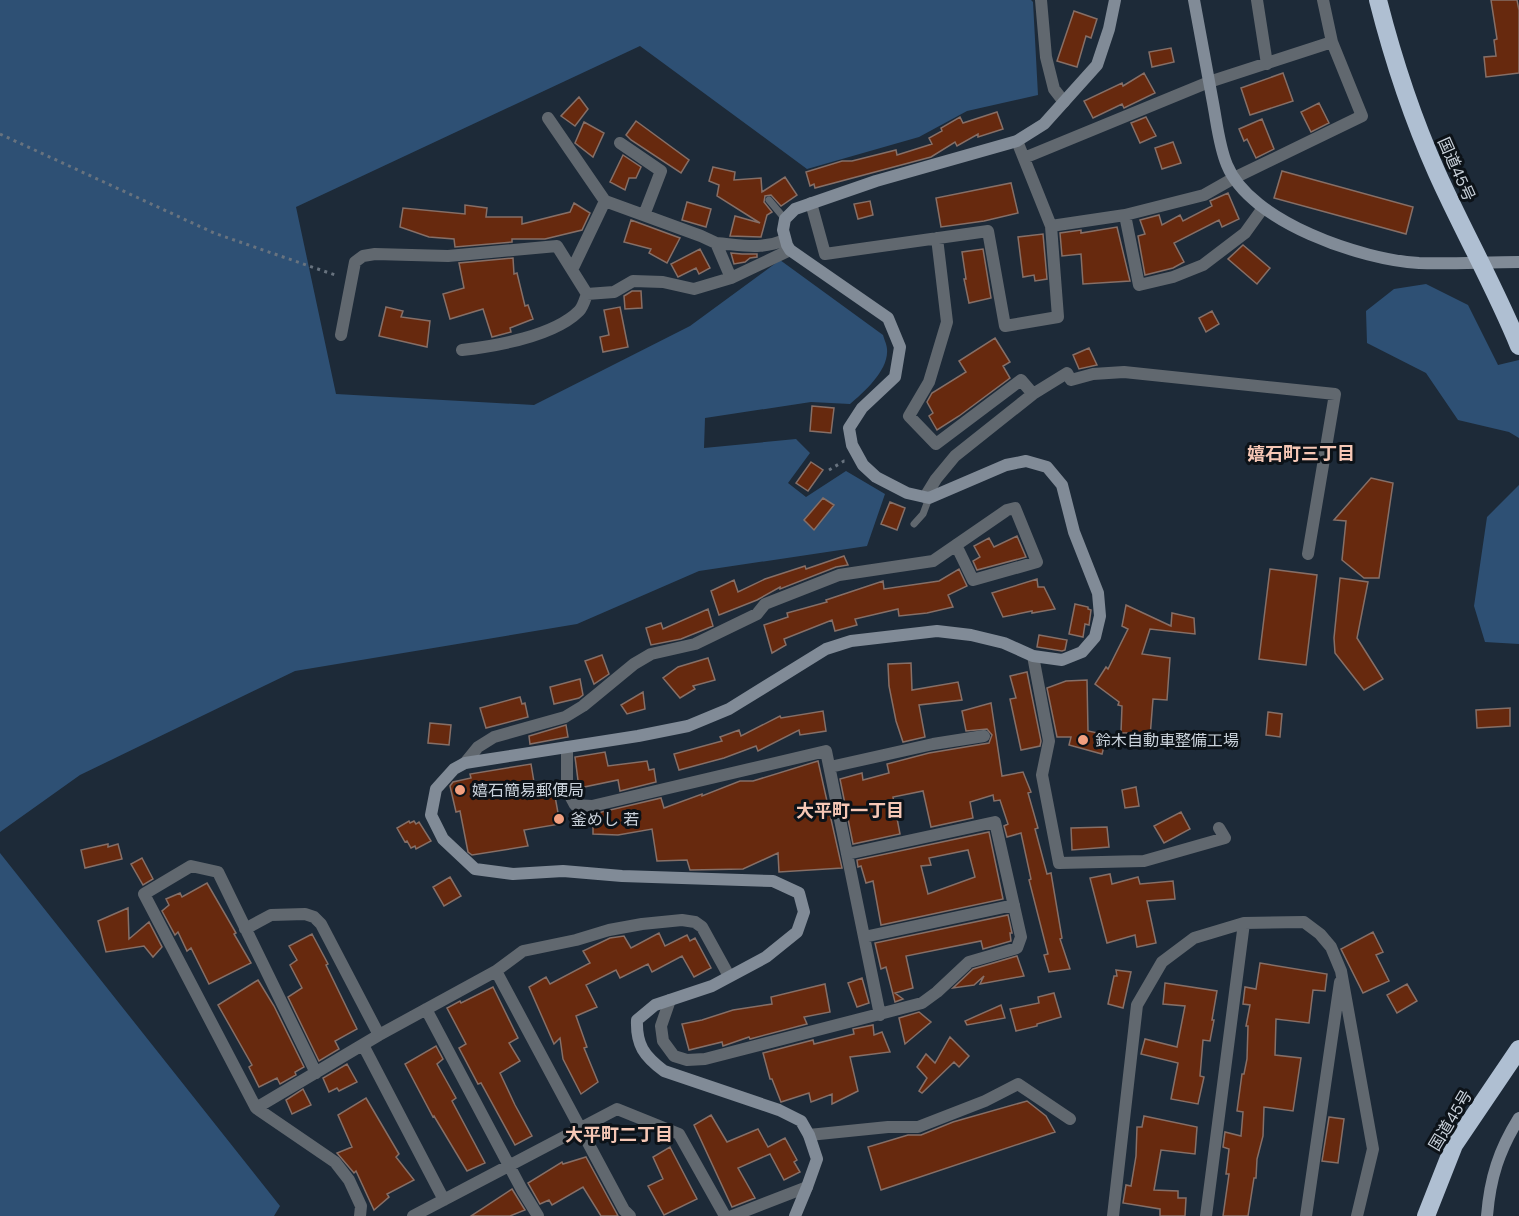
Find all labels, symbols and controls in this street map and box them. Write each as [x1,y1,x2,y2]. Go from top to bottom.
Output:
street label: 国道45号 [1433,134,1480,204]
district label: 嬉石町三丁目 [1247,442,1355,466]
place label: 鈴木自動車整備工場 [1095,730,1239,751]
marker: 鈴木自動車整備工場 [1076,733,1090,747]
place label: 嬉石簡易郵便局 [472,780,584,801]
marker: 嬉石簡易郵便局 [453,783,467,797]
district label: 大平町一丁目 [796,799,904,823]
place label: 釜めし 若 [571,809,639,830]
marker: 釜めし 若 [552,812,566,826]
street label: 国道45号 [1424,1086,1477,1155]
district label: 大平町二丁目 [565,1123,673,1147]

